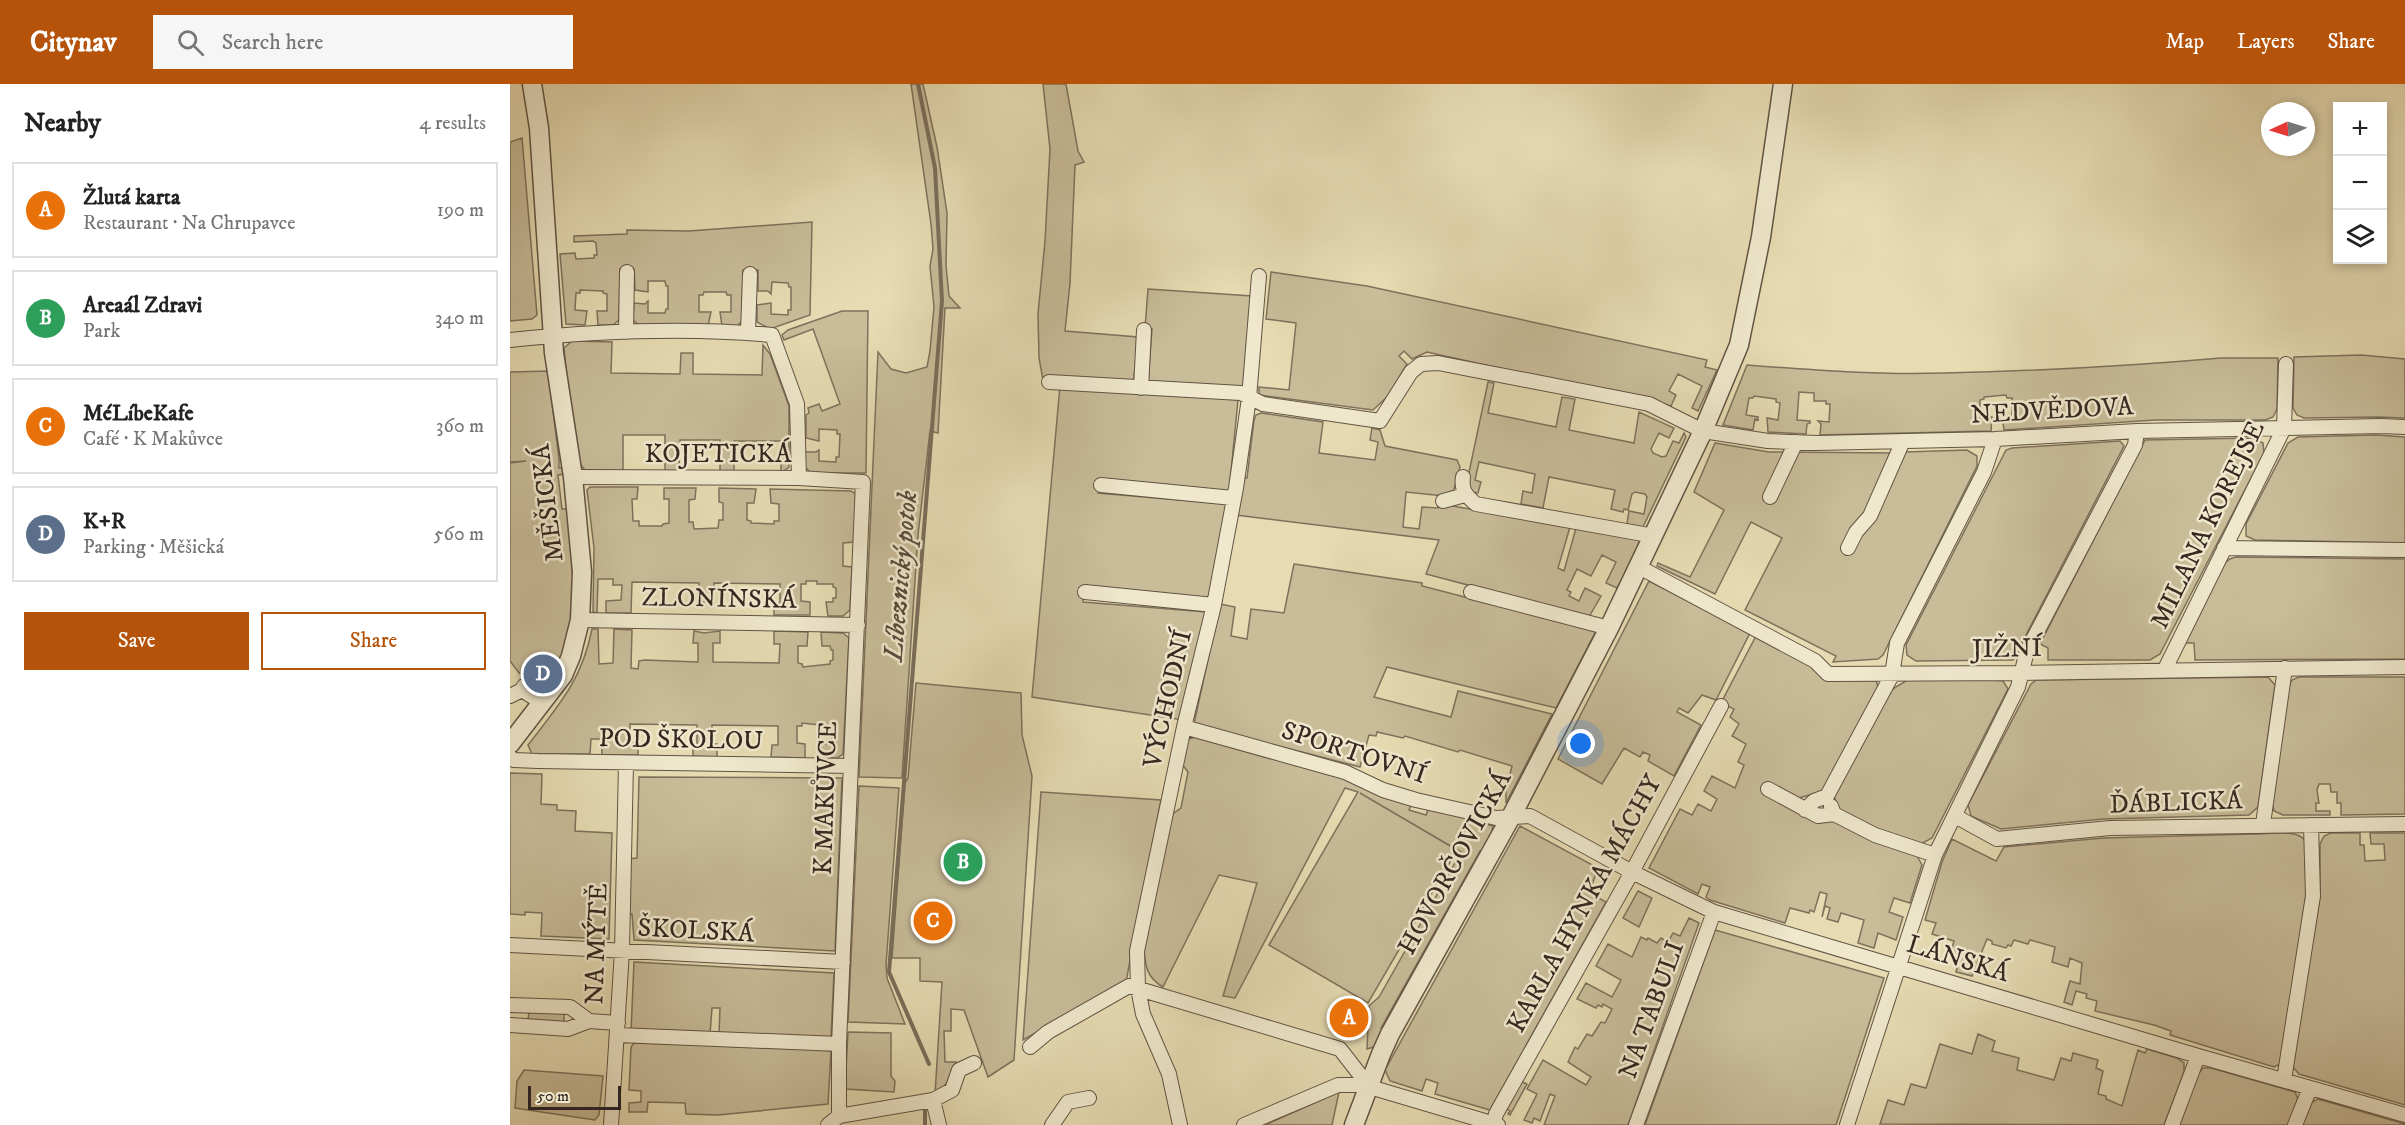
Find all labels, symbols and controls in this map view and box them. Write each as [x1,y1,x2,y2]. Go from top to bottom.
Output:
search box [153,15,573,69]
text: Citynav [30,25,117,60]
icon: search [174,26,207,59]
text: Search here [222,29,323,56]
text: Map [2165,29,2204,55]
text: Layers [2237,29,2295,55]
text: Share [2328,29,2375,55]
north arrow [2261,102,2315,156]
map controls [2333,102,2387,264]
button: + [2333,102,2387,156]
text: Nearby [24,107,101,140]
text: 4 results [419,111,486,136]
button: − [2333,156,2387,210]
text: Žlutá karta [83,184,180,211]
text: A [39,198,52,223]
text: 190 m [437,198,484,223]
button: layers [2333,210,2387,264]
text: Restaurant · Na Chrupavce [83,211,295,236]
text: Areaál Zdravi [83,292,202,319]
text: B [39,306,52,331]
text: 340 m [435,306,484,331]
text: Park [83,319,120,344]
street label: NEDVĚDOVA [1970,390,2135,432]
text: MéLíbeKafe [83,400,194,427]
text: C [39,414,52,439]
text: 360 m [436,414,484,439]
street label: MILANA KOREJSE [2143,416,2273,634]
text: Café · K Makůvce [83,427,223,452]
street label: KOJETICKÁ [645,437,792,471]
street label: MĚŠICKÁ [523,442,572,564]
water label: Líbeznický potok [876,489,925,665]
text: K+R [83,508,126,535]
text: D [38,522,53,547]
text: 560 m [434,522,484,547]
text: Parking · Měšická [83,535,224,560]
street label: ZLONÍNSKÁ [641,580,797,617]
button: Save [24,612,249,670]
button: Share [261,612,486,670]
street label: VÝCHODNÍ [1135,625,1200,772]
street label: JIŽNÍ [1970,631,2044,666]
pin: D [524,652,562,696]
street label: SPORTOVNÍ [1277,713,1432,792]
street label: K MAKŮVCE [806,720,845,876]
street label: POD ŠKOLOU [598,721,764,758]
your location [1566,729,1595,758]
street label: HOVORČOVICKÁ [1390,764,1519,961]
street label: KARLA HYNKA MÁCHY [1499,768,1670,1039]
street label: ĎÁBLICKÁ [2109,783,2244,822]
pin: B [944,840,982,884]
street label: NA MÝTĚ [577,883,616,1005]
pin: C [914,898,952,944]
street label: ŠKOLSKÁ [637,910,756,951]
street label: LÁNSKÁ [1903,927,2014,990]
street label: NA TABULI [1612,937,1692,1083]
pin: A [1330,996,1368,1040]
scale bar [528,1083,621,1110]
text: 50 m [537,1086,569,1106]

